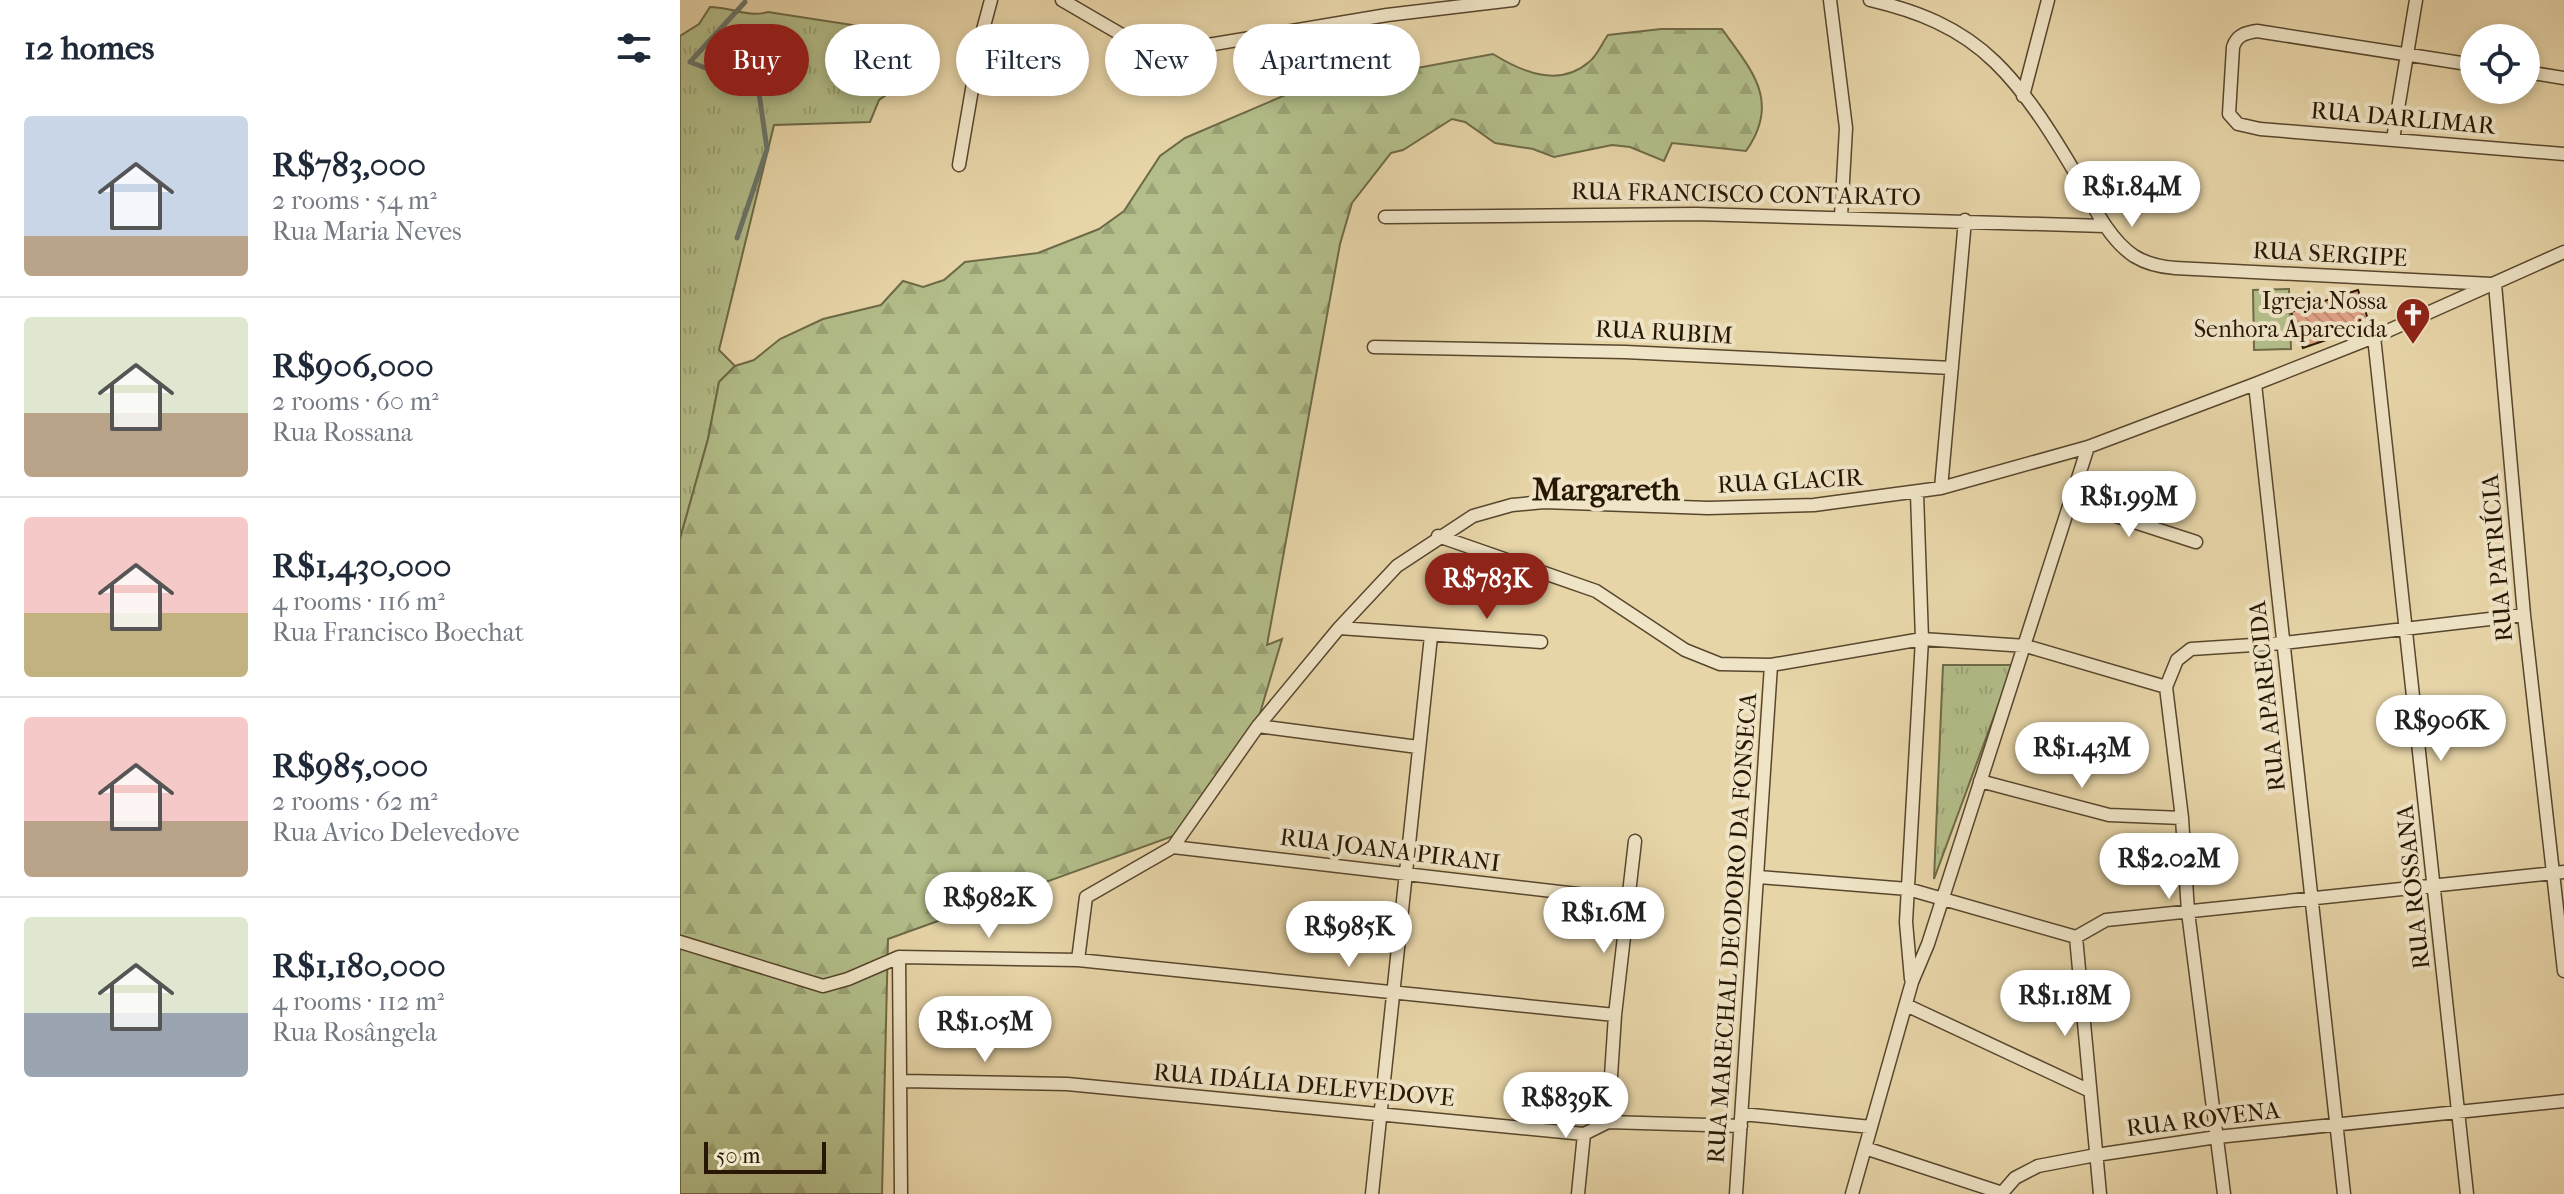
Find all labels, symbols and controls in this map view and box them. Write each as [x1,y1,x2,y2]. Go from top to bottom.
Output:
chip: Buy [704,24,809,96]
chip: Rent [825,24,940,96]
chip: Filters [956,24,1089,96]
chip: New [1105,24,1217,96]
chip: Apartment [1233,24,1420,96]
map controls [2460,24,2540,104]
button: locate [2460,24,2540,104]
icon: filters [612,26,656,70]
text: 12 homes [24,28,154,68]
street label: RUA DARLIMAR [2309,96,2498,140]
text: R$783,000 [272,145,426,185]
icon: home [88,148,184,244]
pin: R$1.84M [2058,161,2206,229]
text: R$1.84M [2082,171,2182,202]
street label: RUA FRANCISCO CONTARATO [1571,177,1921,211]
text: 2 rooms · 54 m² [272,185,437,216]
text: Rua Maria Neves [272,216,462,247]
street label: RUA SERGIPE [2252,236,2408,272]
place label: Igreja Nossa Senhora Aparecida [2194,287,2388,343]
church icon: Igreja Nossa Senhora Aparecida [2394,296,2432,346]
street label: RUA RUBIM [1594,314,1734,350]
text: R$906,000 [272,346,434,386]
icon: home [88,349,184,445]
text: 2 rooms · 60 m² [272,386,439,417]
text: Rua Rossana [272,417,413,448]
street label: RUA GLACIR [1717,463,1865,499]
district label: Margareth [1532,471,1681,508]
pin: R$1.99M [2055,471,2203,539]
street label: RUA PATRÍCIA [2475,473,2518,643]
text: R$1.99M [2080,481,2178,512]
text: R$1,430,000 [272,546,452,586]
icon: home [88,549,184,645]
pin: R$783K [1422,553,1552,621]
text: R$783K [1443,563,1531,594]
text: 4 rooms · 116 m² [272,586,445,617]
street label: RUA APARECIDA [2243,599,2291,793]
text: Rua Francisco Boechat [272,617,524,648]
street label: RUA MARECHAL DEODORO DA FONSECA [1702,691,1762,1164]
pin: R$906K [2376,695,2506,763]
text: R$906K [2394,705,2488,736]
pin: R$1.43M [2008,722,2156,790]
text: R$1.43M [2033,732,2131,763]
text: R$985,000 [272,746,428,786]
icon: home [88,749,184,845]
text: 2 rooms · 62 m² [272,786,438,817]
street label: RUA ROSSANA [2390,803,2436,971]
text: Rua Avico Delevedove [272,817,520,848]
street label: RUA JOANA PIRANI [1278,823,1502,877]
pin: R$2.02M [2095,833,2243,901]
text: R$2.02M [2117,843,2221,874]
pin: R$982K [924,872,1054,940]
text: R$982K [943,882,1035,913]
pin: R$1.6M [1539,887,1669,955]
text: R$1.6M [1561,897,1647,928]
pin: R$985K [1284,901,1414,969]
text: R$985K [1304,911,1394,942]
text: R$1,180,000 [272,946,446,986]
icon: home [88,949,184,1045]
pin: R$1.18M [1991,970,2139,1038]
text: R$1.18M [2018,980,2112,1011]
text: 4 rooms · 112 m² [272,986,444,1017]
pin: R$1.05M [911,996,1059,1064]
text: R$1.05M [937,1006,1033,1037]
text: Rua Rosângela [272,1017,437,1048]
street label: RUA IDÁLIA DELEVEDOVE [1152,1057,1456,1112]
pin: R$839K [1501,1072,1631,1140]
text: R$839K [1521,1082,1611,1113]
street label: RUA ROVENA [2125,1096,2282,1142]
scale bar [704,1138,826,1174]
text: 50 m [716,1143,761,1169]

